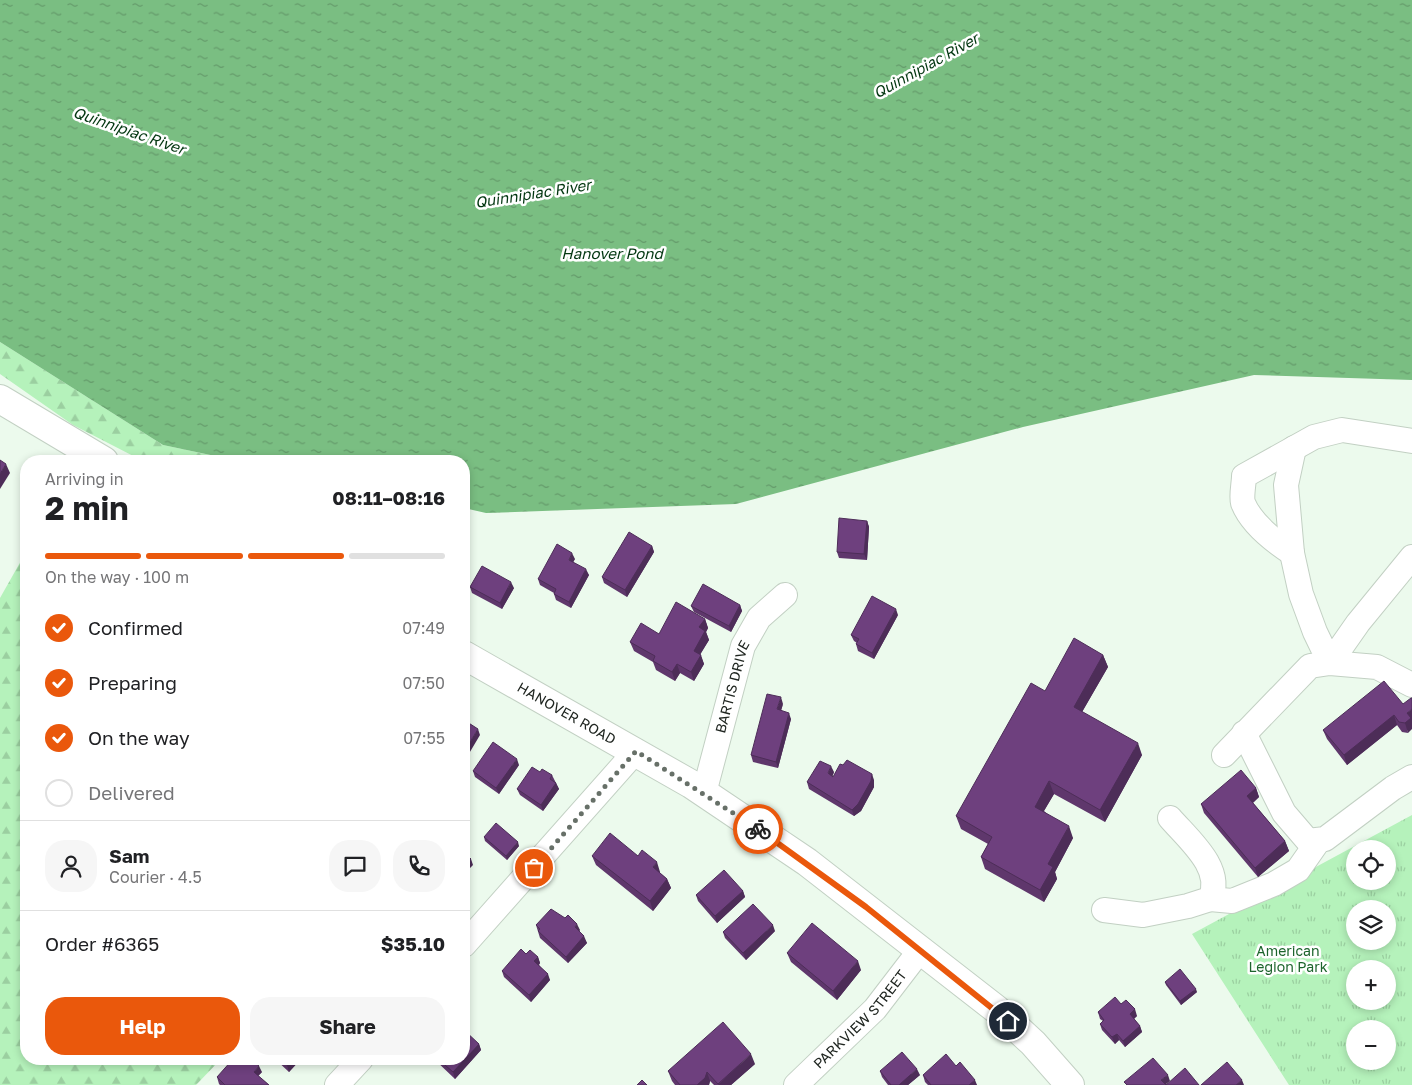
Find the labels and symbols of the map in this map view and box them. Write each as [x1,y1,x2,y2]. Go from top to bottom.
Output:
water label: Quinnipiac River [870,28,983,101]
water label: Quinnipiac River [71,102,190,158]
water label: Quinnipiac River [474,175,594,211]
water label: Hanover Pond [561,244,664,262]
street label: BARTIS DRIVE [711,637,753,735]
street label: HANOVER ROAD [515,678,619,748]
courier [733,804,783,854]
pin [513,847,555,889]
park label: American Legion Park [1248,942,1328,975]
street label: PARKVIEW STREET [810,966,910,1072]
pin [987,1000,1029,1042]

